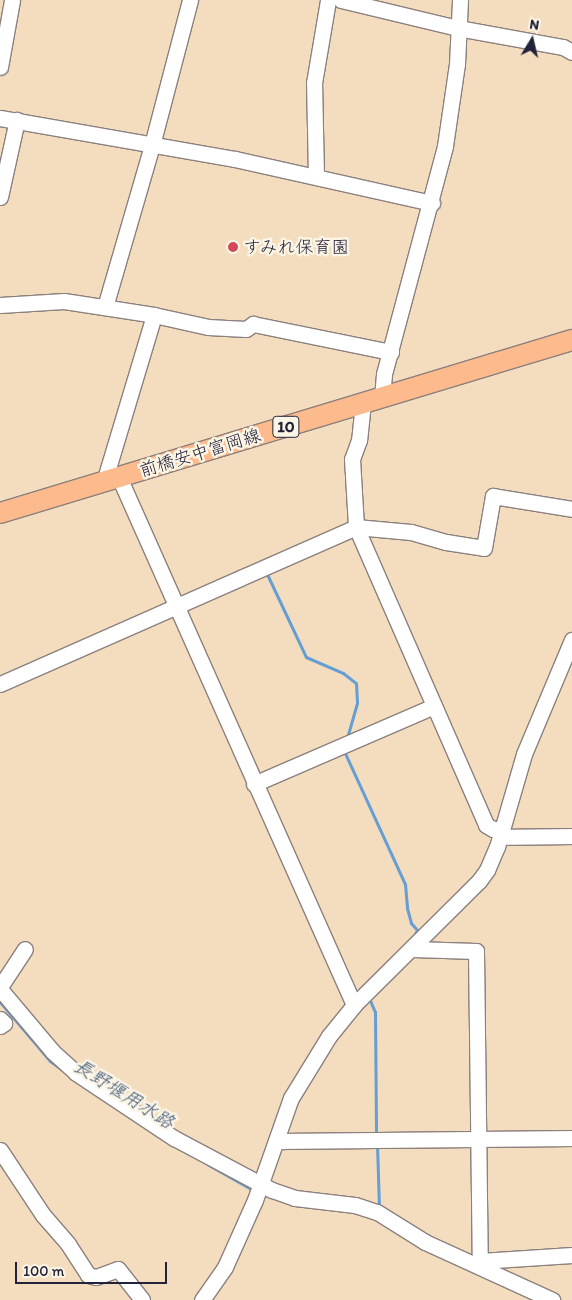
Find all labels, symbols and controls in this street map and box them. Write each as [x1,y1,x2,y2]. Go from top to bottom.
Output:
north arrow [507,15,557,65]
text: N [528,16,540,34]
place label: すみれ保育園 [243,236,351,258]
marker: すみれ保育園 [227,241,239,253]
road number: 10 [272,414,300,441]
street label: 前橋安中富岡線 [137,424,263,482]
water label: 長野堰用水路 [70,1054,178,1134]
scale bar [18,1252,170,1284]
text: 100 m [23,1262,64,1280]

